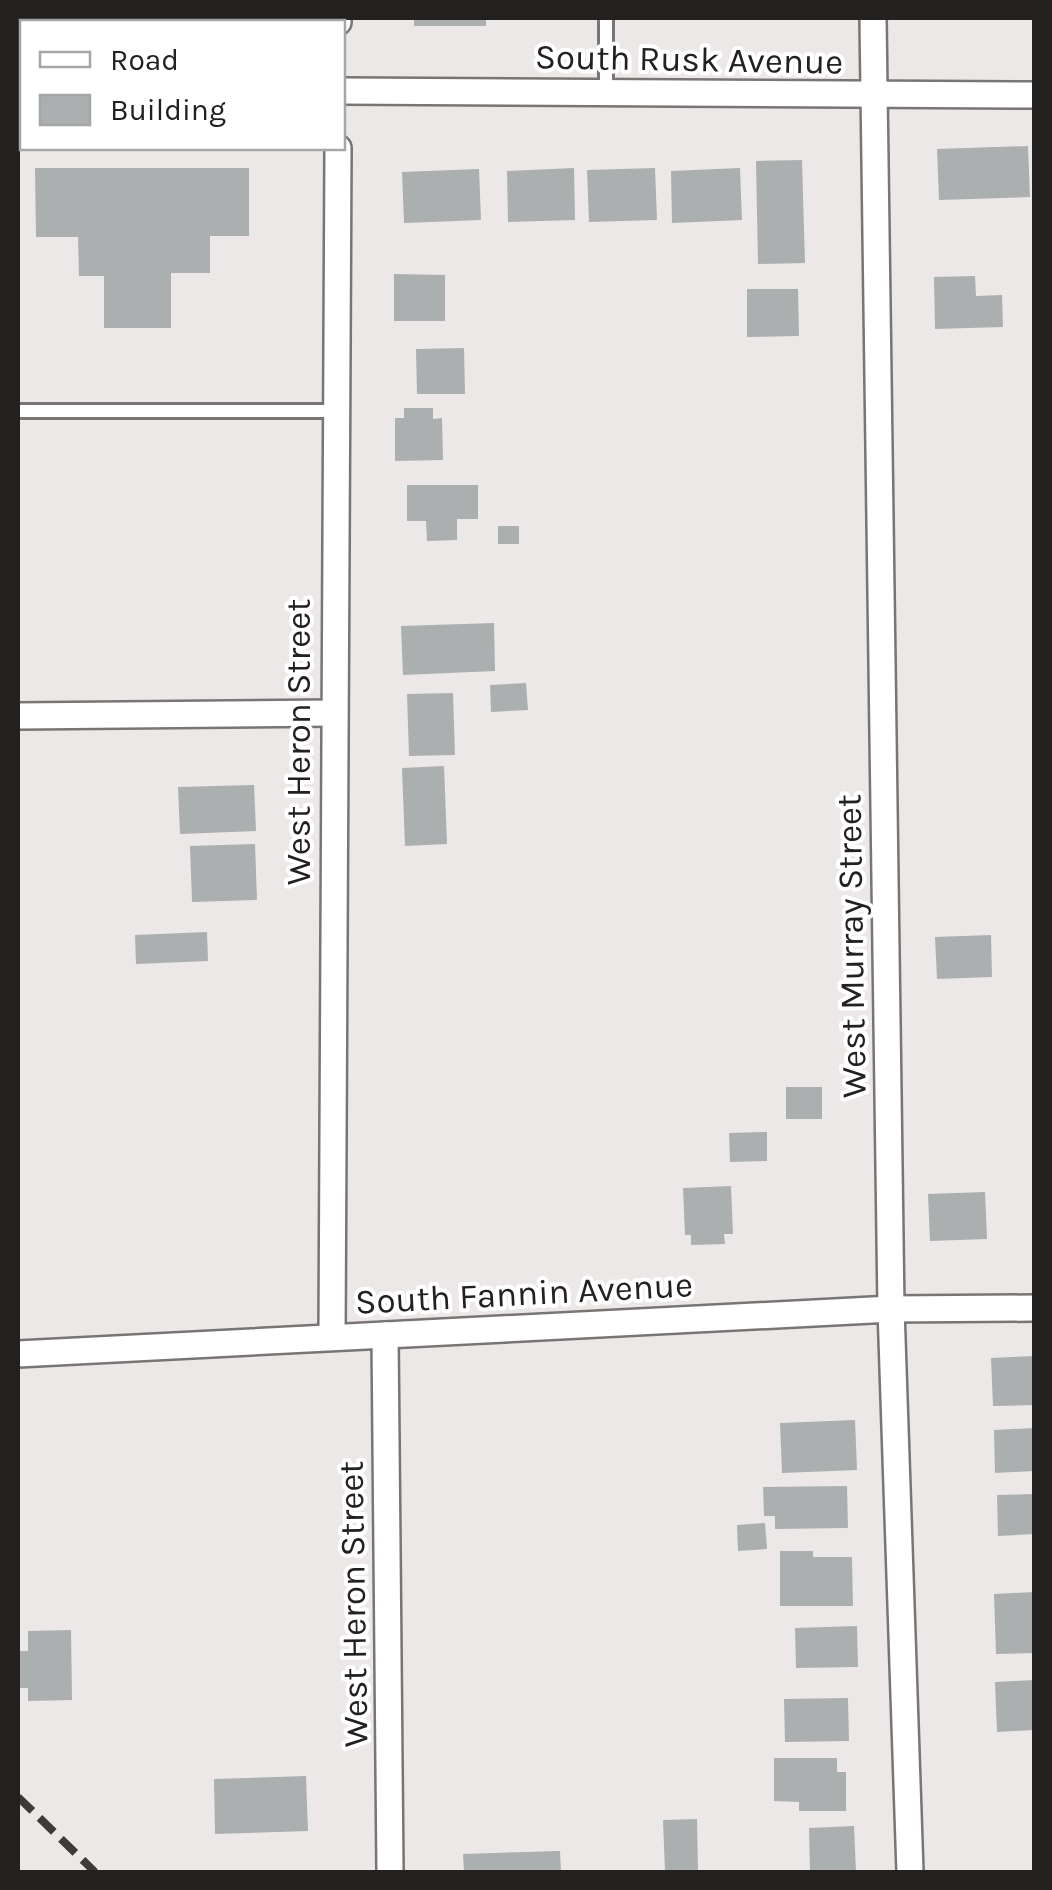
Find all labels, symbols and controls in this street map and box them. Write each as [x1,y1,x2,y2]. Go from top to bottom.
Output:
legend [20,20,345,150]
street label: South Rusk Avenue [534,36,843,83]
text: Road [110,42,179,78]
text: Building [110,92,226,128]
street label: West Heron Street [278,599,319,885]
street label: West Murray Street [828,794,875,1098]
street label: South Fannin Avenue [354,1264,694,1323]
street label: West Heron Street [331,1460,376,1748]

